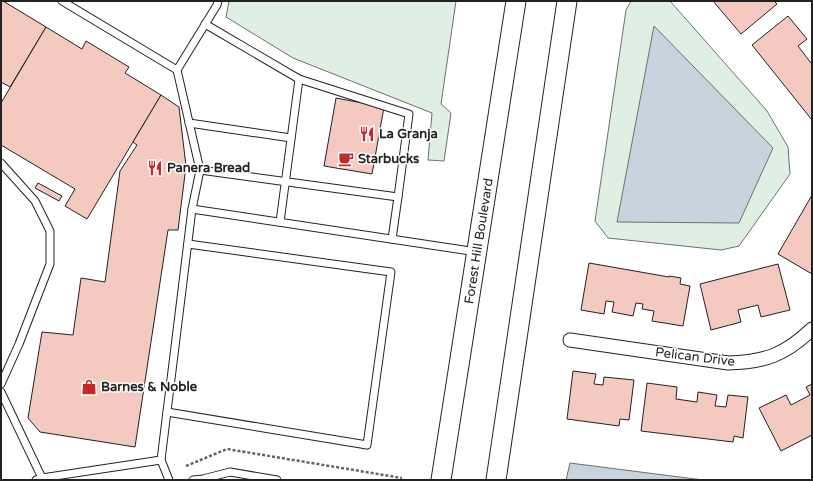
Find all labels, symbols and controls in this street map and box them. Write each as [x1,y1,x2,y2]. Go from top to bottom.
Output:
restaurant icon: La Granja [358,125,376,143]
place label: La Granja [379,126,438,142]
cafe icon: Starbucks [337,150,355,168]
place label: Starbucks [358,151,419,167]
restaurant icon: Panera Bread [146,159,164,177]
place label: Panera Bread [167,160,250,176]
street label: Forest Hill Boulevard [461,177,497,305]
street label: Pelican Drive [654,344,736,370]
shop icon: Barnes & Noble [80,378,98,396]
place label: Barnes & Noble [101,379,198,395]

